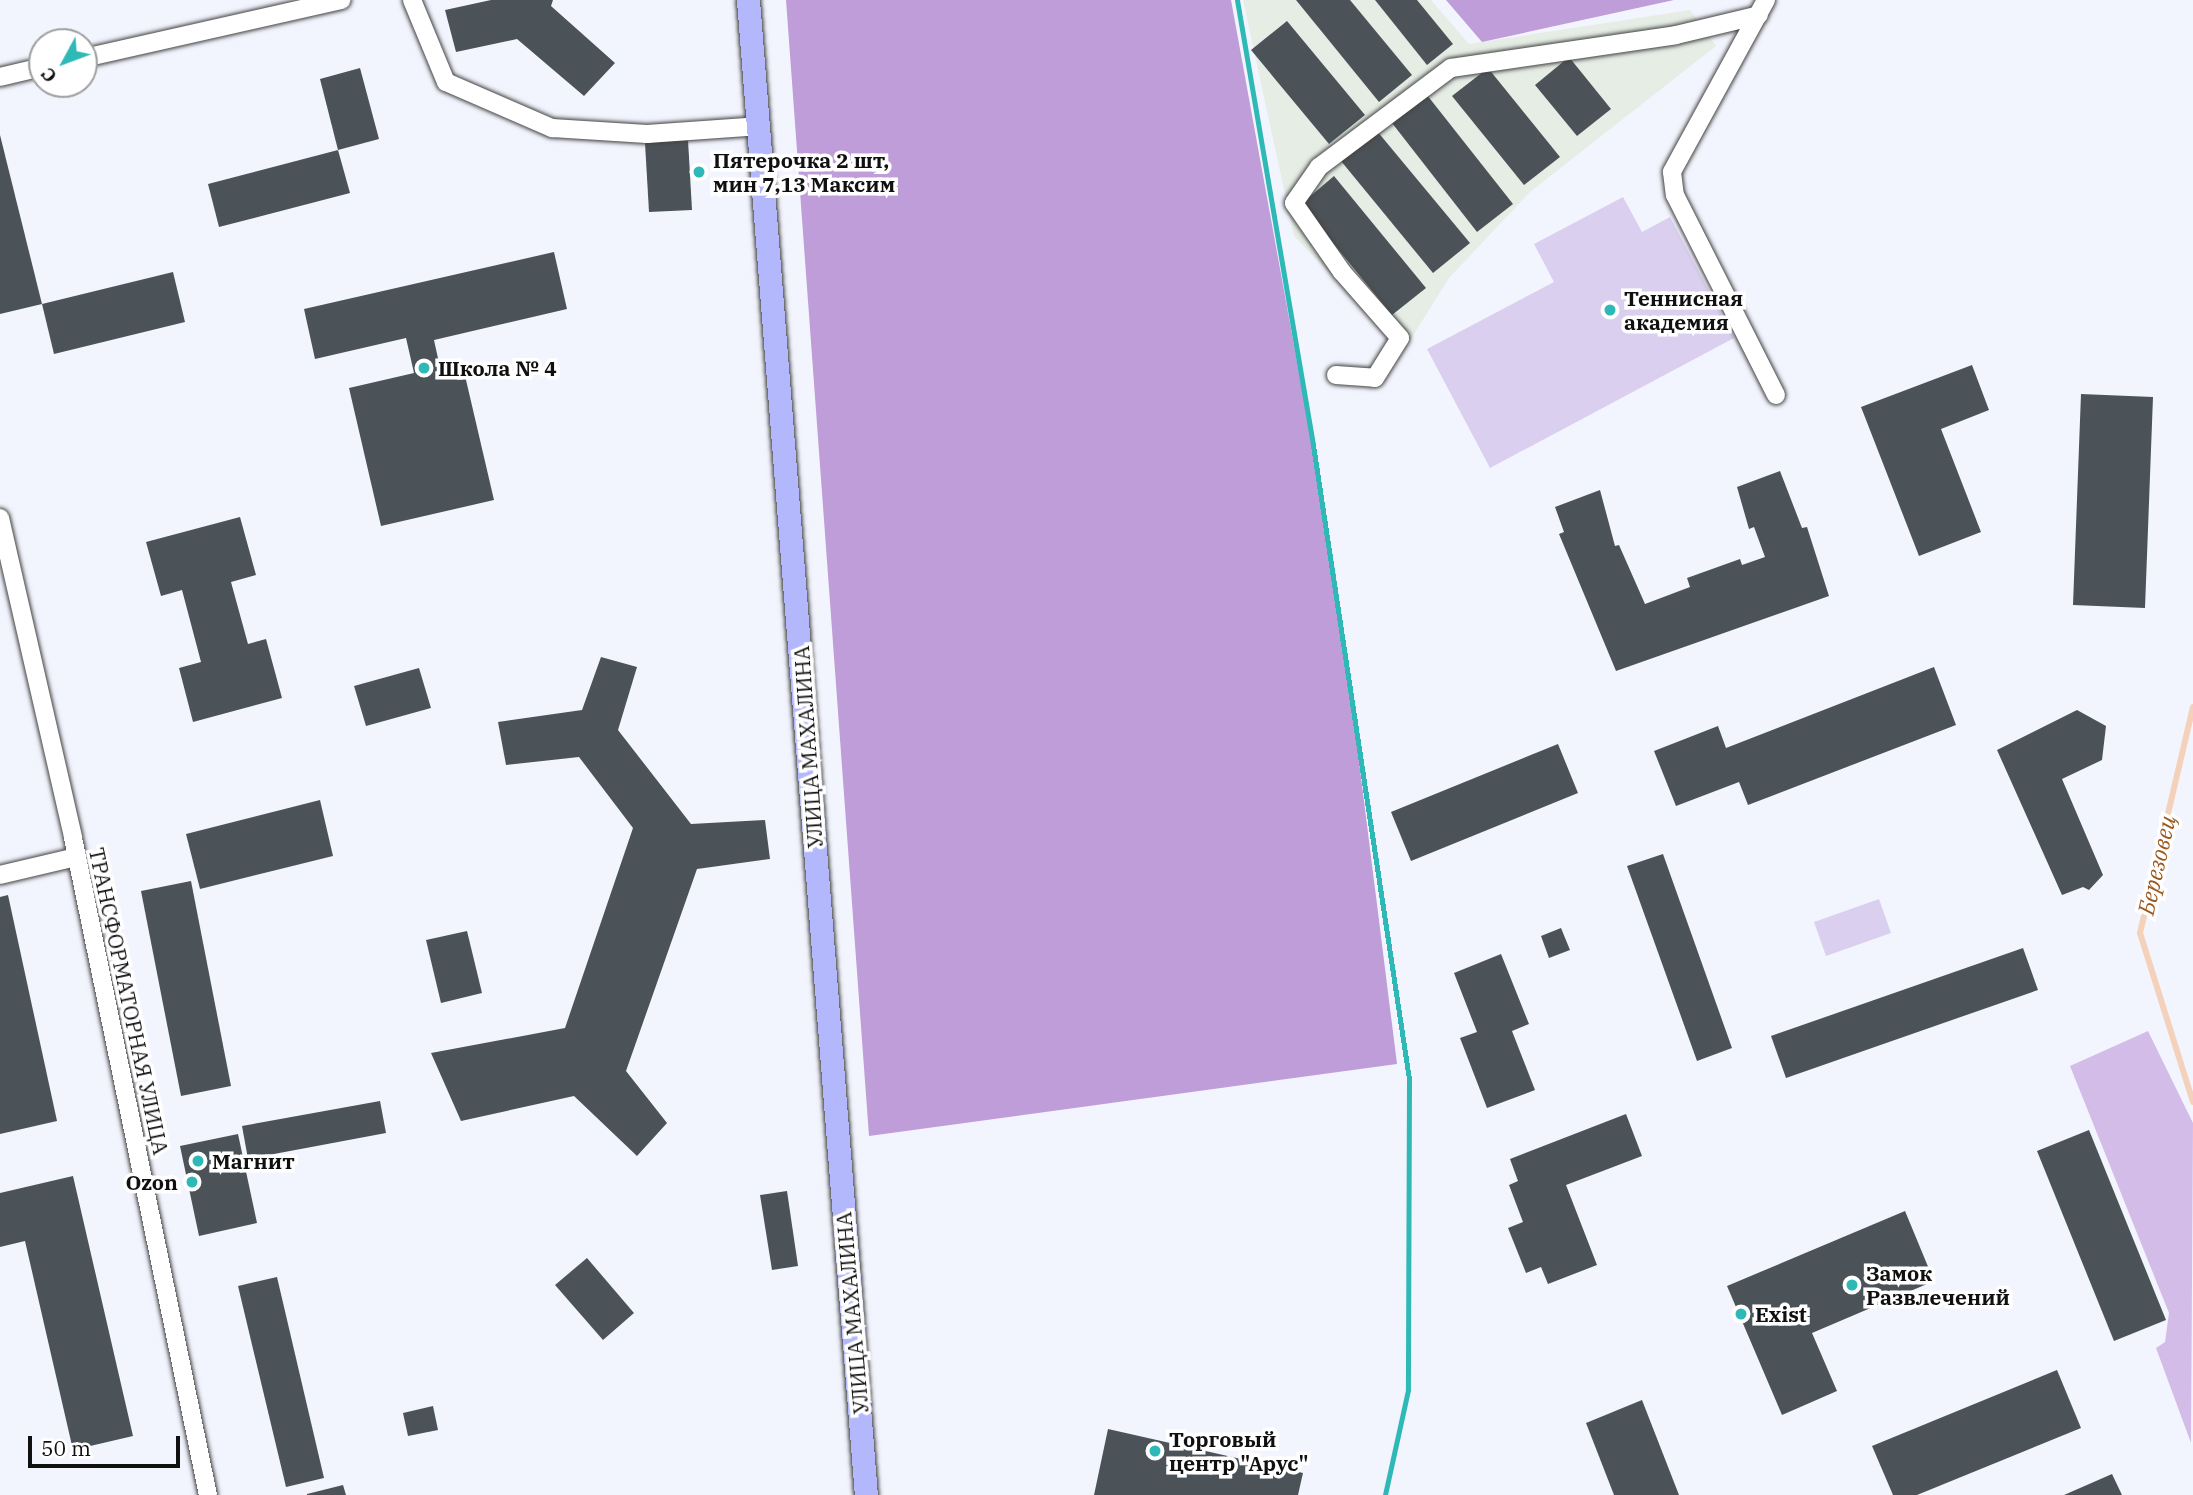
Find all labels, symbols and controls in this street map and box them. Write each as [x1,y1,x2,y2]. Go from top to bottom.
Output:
north arrow [28,28,98,98]
text: С [35,63,62,88]
place label: Пятерочка 2 шт, мин 7,13 Максим [713,147,895,197]
marker: Пятерочка 2 шт, мин 7,13 Максим [691,164,707,180]
place label: Теннисная академия [1624,285,1743,335]
marker: Теннисная академия [1602,302,1618,318]
place label: Школа № 4 [438,355,557,381]
marker: Школа № 4 [416,360,432,376]
street label: УЛИЦА МАХАЛИНА [788,645,828,849]
water label: Березовец [2131,813,2181,917]
street label: ТРАНСФОРМАТОРНАЯ УЛИЦА [84,845,174,1157]
place label: Магнит [212,1148,295,1174]
marker: Магнит [190,1153,206,1169]
place label: Ozon [125,1169,178,1195]
marker: Ozon [184,1174,200,1190]
street label: УЛИЦА МАХАЛИНА [831,1211,873,1415]
place label: Замок Развлечений [1866,1260,2010,1310]
marker: Замок Развлечений [1844,1277,1860,1293]
place label: Exist [1755,1301,1807,1327]
marker: Exist [1733,1306,1749,1322]
scale bar [32,1422,184,1466]
place label: Торговый центр "Арус" [1169,1426,1309,1476]
text: 50 m [41,1434,91,1462]
marker: Торговый центр "Арус" [1147,1443,1163,1459]

